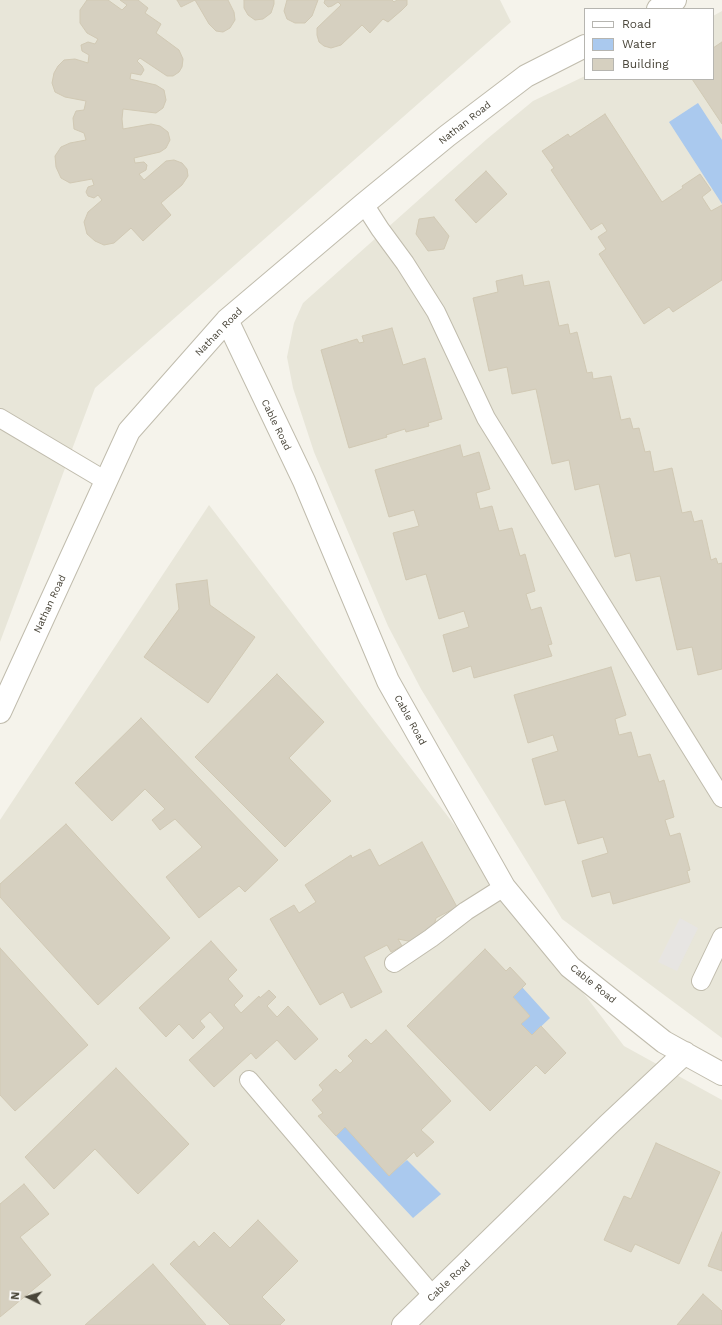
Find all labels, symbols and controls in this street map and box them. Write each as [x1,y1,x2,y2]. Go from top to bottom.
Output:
legend [584,8,714,80]
text: Road [622,17,651,31]
text: Water [622,37,656,51]
text: Building [622,57,669,71]
street label: Nathan Road [437,99,493,147]
street label: Nathan Road [193,305,245,359]
street label: Cable Road [258,397,294,453]
street label: Nathan Road [31,573,69,635]
street label: Cable Road [391,693,429,747]
street label: Cable Road [568,962,618,1006]
street label: Cable Road [425,1257,473,1305]
north arrow [8,1277,48,1317]
text: N [9,1291,22,1301]

